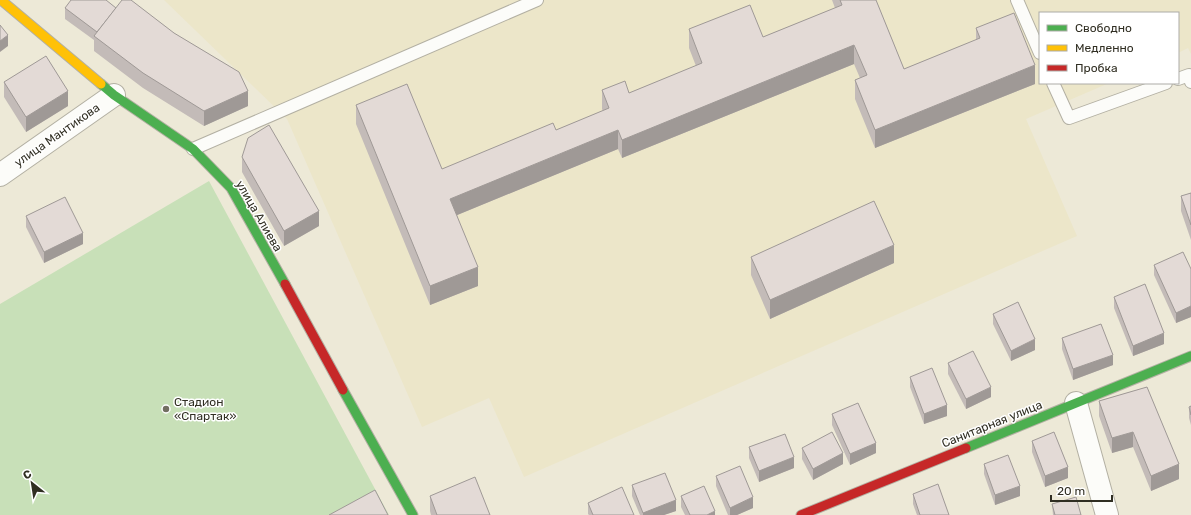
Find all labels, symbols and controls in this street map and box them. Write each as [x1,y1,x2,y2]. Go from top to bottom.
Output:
legend [1039,12,1179,84]
text: Свободно [1075,21,1132,35]
text: Медленно [1075,41,1134,55]
text: Пробка [1075,61,1118,75]
street label: улица Мантикова [12,100,102,170]
street label: улица Алиева [233,178,285,254]
place label: Стадион «Спартак» [174,395,237,423]
street label: Санитарная улица [940,397,1044,451]
marker: Стадион «Спартак» [161,404,171,414]
north arrow [12,463,52,503]
text: С [21,467,34,482]
scale bar [1051,477,1112,503]
text: 20 m [1057,484,1085,498]

